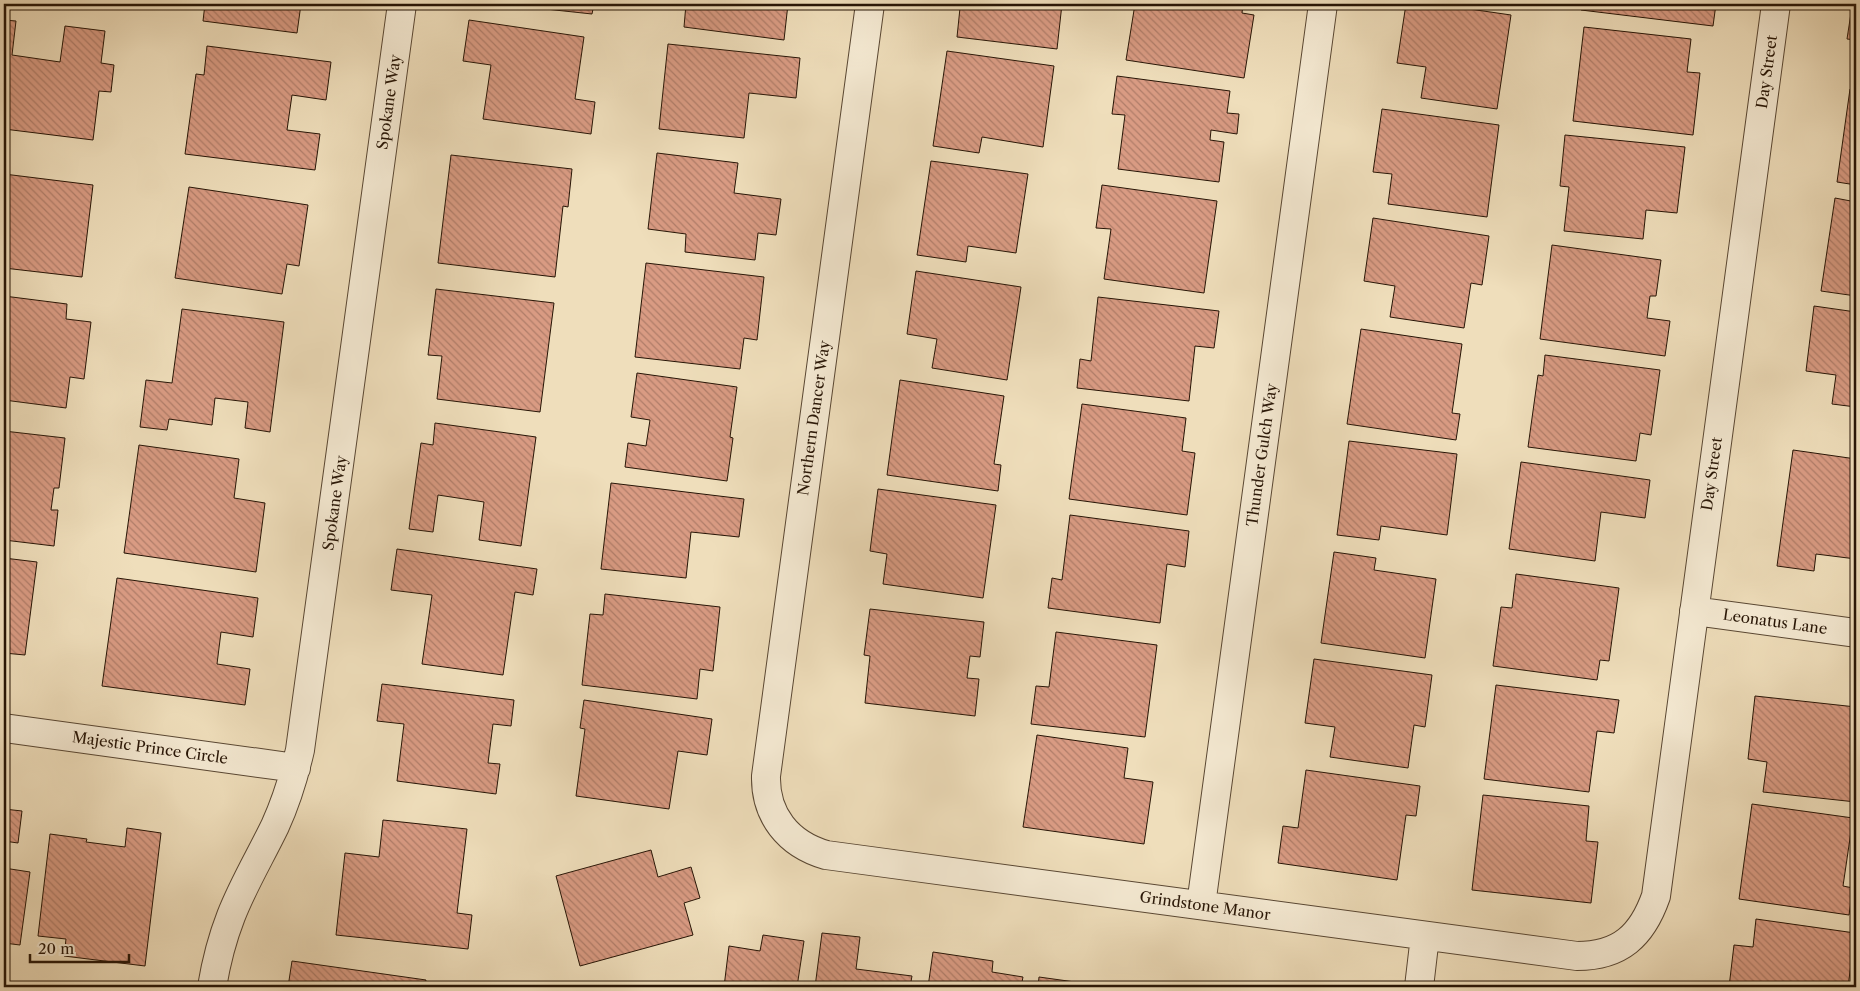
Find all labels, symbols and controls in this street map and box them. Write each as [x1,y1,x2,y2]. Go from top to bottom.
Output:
street label: Day Street [1752,33,1781,110]
street label: Spokane Way [372,53,405,151]
street label: Northern Dancer Way [793,339,834,497]
street label: Thunder Gulch Way [1242,382,1281,528]
street label: Day Street [1697,435,1726,512]
street label: Spokane Way [318,454,351,552]
street label: Leonatus Lane [1722,605,1829,638]
street label: Majestic Prince Circle [71,727,229,768]
street label: Grindstone Manor [1138,887,1272,924]
scale bar [30,931,129,963]
text: 20 m [38,939,74,958]

